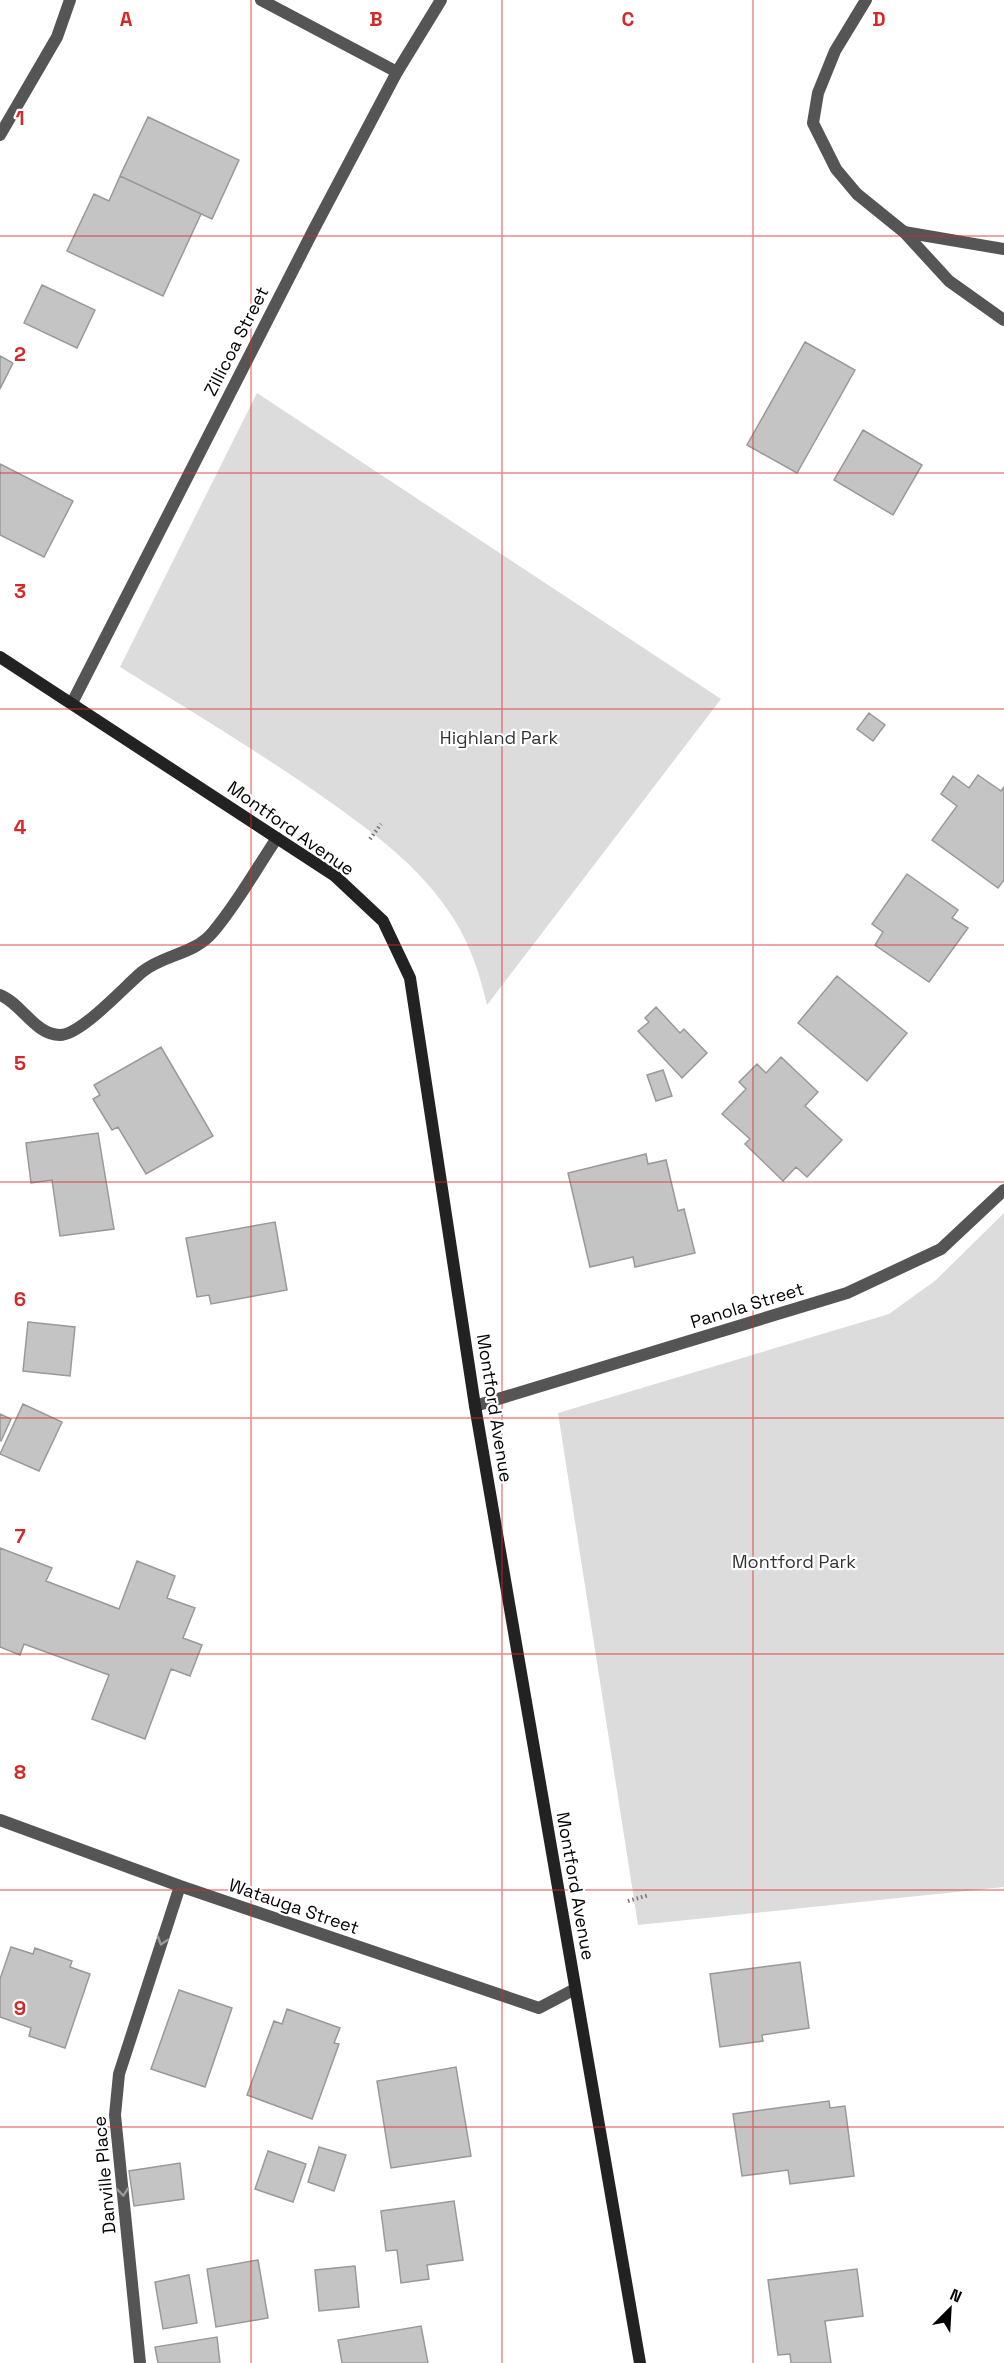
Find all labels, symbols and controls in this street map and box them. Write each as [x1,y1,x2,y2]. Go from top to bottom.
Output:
text: A [120,6,133,32]
text: B [369,6,383,32]
text: C [622,6,635,32]
text: D [872,6,886,32]
text: 1 [15,105,25,131]
street label: Zillicoa Street [199,282,273,400]
text: 2 [14,341,26,367]
text: 3 [14,578,26,604]
park label: Highland Park [440,726,558,749]
street label: Montford Avenue [223,776,359,880]
text: 4 [14,814,27,840]
text: 5 [14,1050,26,1076]
street label: Panola Street [687,1277,807,1333]
text: 6 [14,1286,26,1312]
street label: Montford Avenue [472,1332,518,1484]
text: 7 [14,1523,26,1549]
park label: Montford Park [732,1550,856,1573]
text: 8 [14,1759,26,1785]
street label: Montford Avenue [552,1810,600,1962]
street label: Watauga Street [226,1873,362,1939]
one-way arrow [156,1935,169,1946]
text: 9 [14,1995,26,2021]
street label: Danville Place [87,2115,121,2235]
one-way arrow [116,2188,129,2197]
north arrow [920,2279,980,2339]
text: N [947,2284,965,2308]

